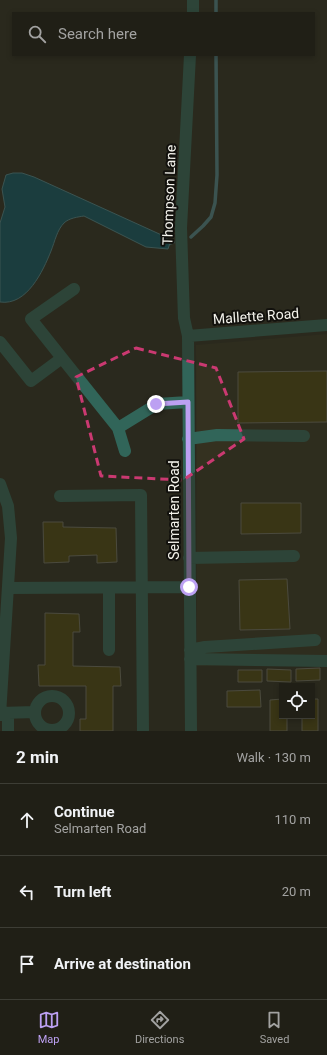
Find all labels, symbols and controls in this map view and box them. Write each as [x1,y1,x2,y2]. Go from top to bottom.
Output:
search box [12,12,315,56]
icon: search [26,23,48,45]
text: Search here [58,25,137,43]
street label: Thompson Lane [159,144,179,246]
street label: Mallette Road [212,305,300,327]
route end [147,395,165,413]
street label: Selmarten Road [166,460,182,560]
route start [180,578,198,596]
map controls [279,683,315,719]
button: locate [279,683,315,719]
text: 2 min [16,747,59,767]
text: Walk · 130 m [236,750,311,765]
text: Continue [54,803,115,821]
icon: ahead [16,809,38,831]
text: 110 m [274,812,311,827]
text: Selmarten Road [54,821,146,836]
icon: left [16,881,38,903]
text: Turn left [54,883,111,901]
text: 20 m [282,884,311,899]
icon: arrive [16,953,38,975]
text: Arrive at destination [54,955,191,973]
tab: Map [38,1009,60,1046]
tab: Directions [135,1009,184,1046]
tab: Saved [260,1009,289,1046]

